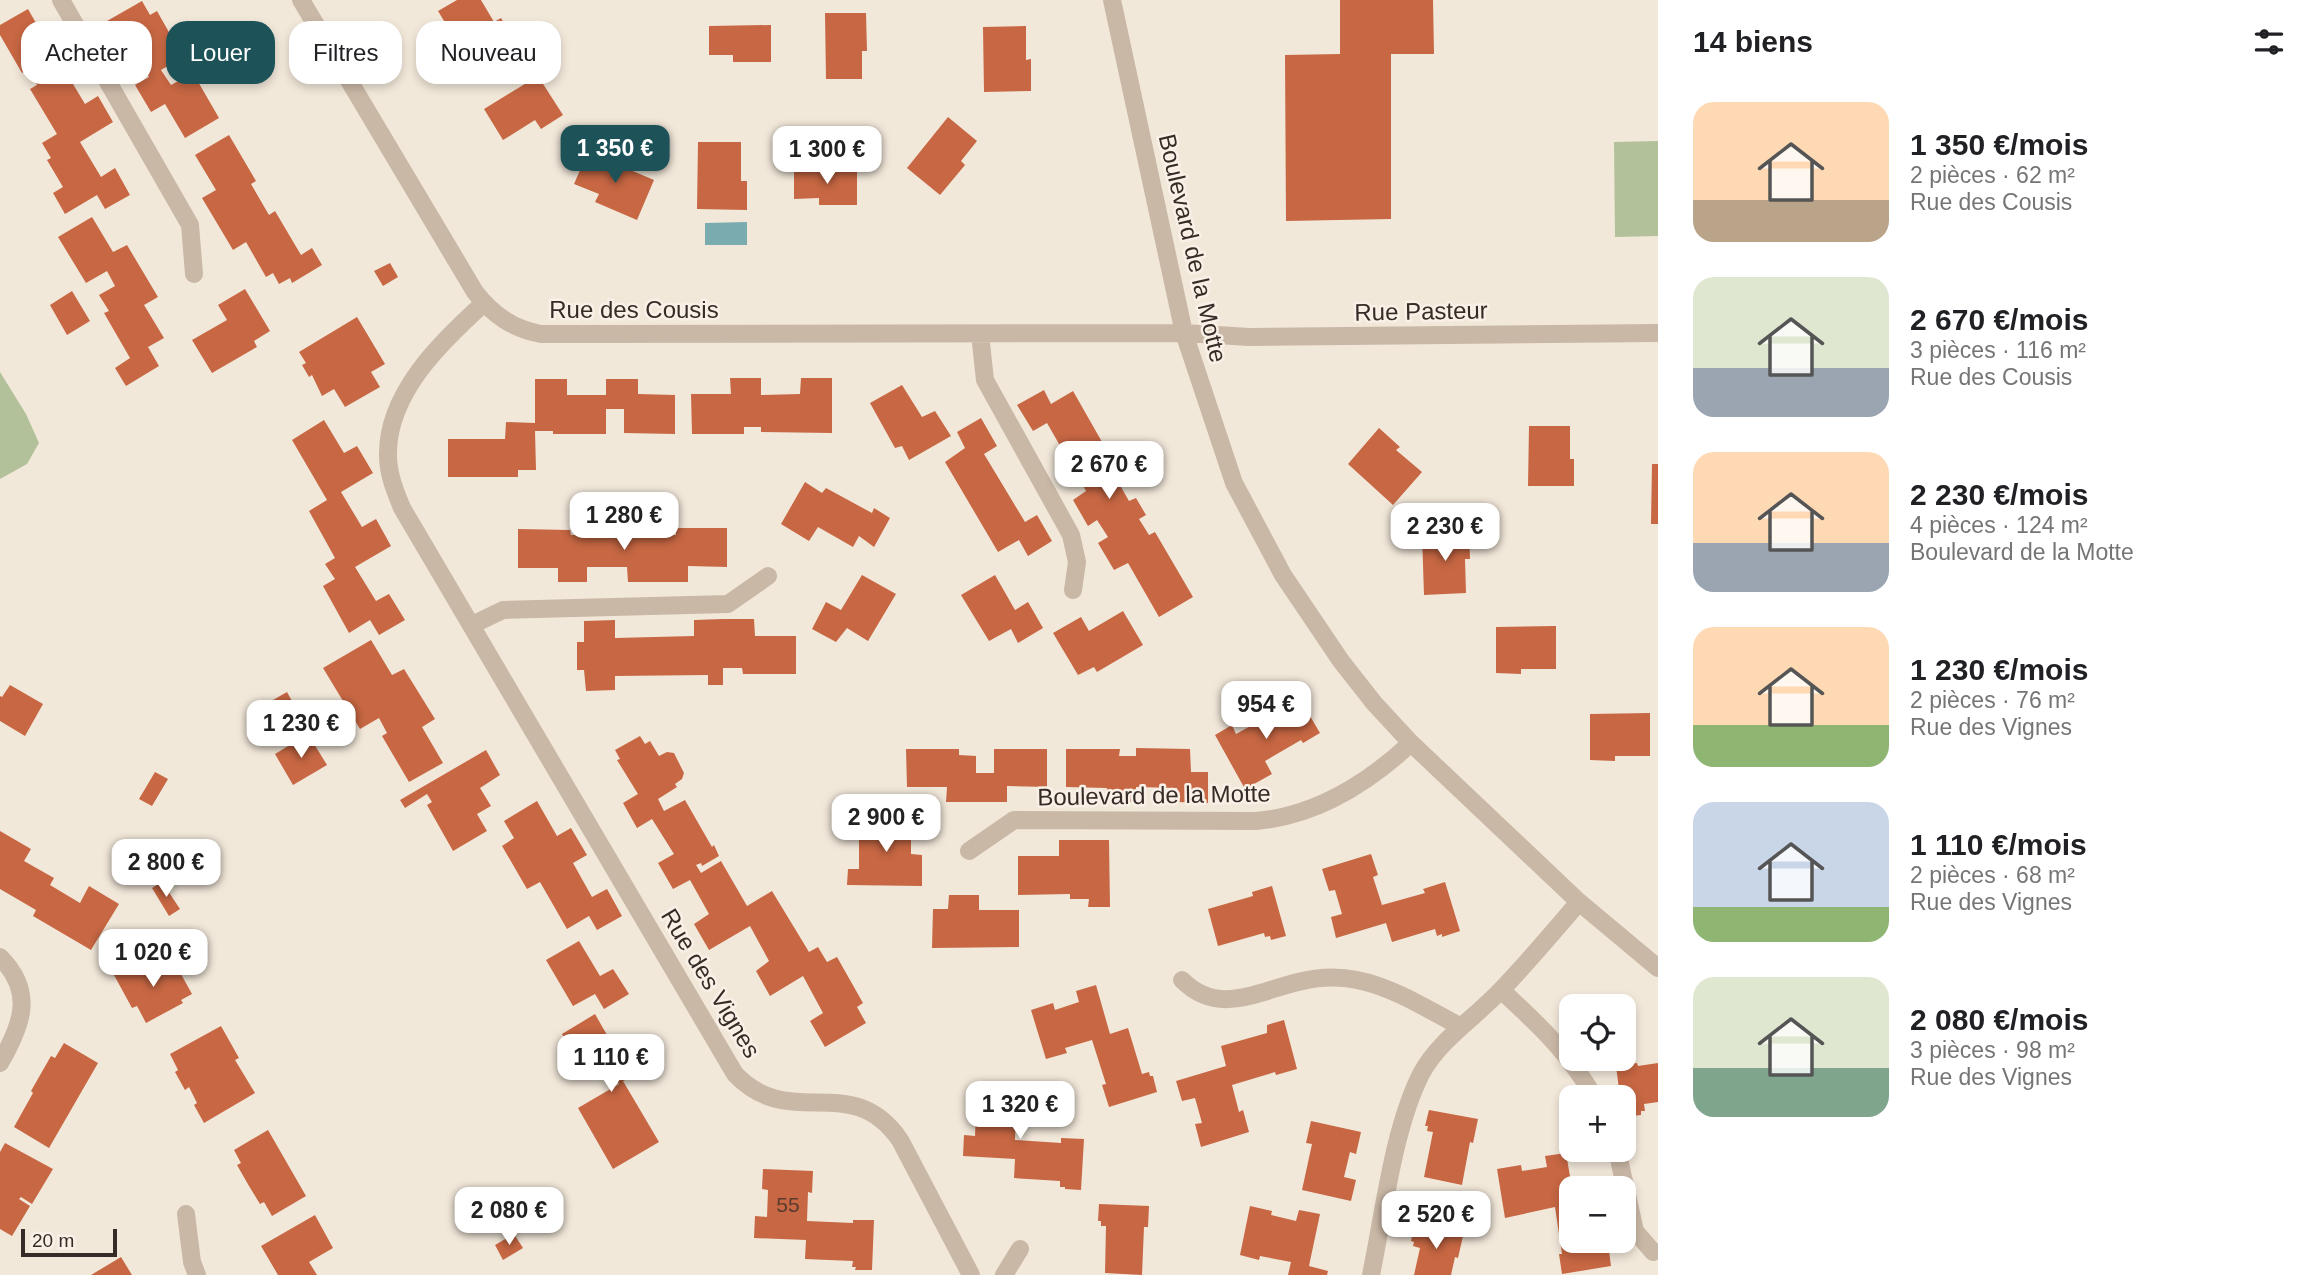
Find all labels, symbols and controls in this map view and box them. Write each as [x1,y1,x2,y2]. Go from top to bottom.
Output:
chip: Acheter [21,21,152,84]
chip: Louer [166,21,275,84]
chip: Filtres [289,21,402,84]
chip: Nouveau [416,21,561,84]
icon: filters [2250,23,2288,61]
text: 14 biens [1693,25,1813,58]
pin: 1 350 € [550,125,680,185]
pin: 1 300 € [762,127,892,186]
text: 1 350 €/mois [1910,128,2088,161]
icon: home [1749,130,1833,214]
street label: Boulevard de la Motte [1154,131,1232,365]
text: 1 350 € [577,135,653,161]
text: 1 300 € [789,136,865,162]
text: 2 pièces · 62 m² [1910,162,2075,188]
text: Rue des Cousis [1910,189,2072,215]
street label: Rue des Cousis [549,296,719,323]
street label: Rue Pasteur [1354,296,1488,326]
text: 2 670 €/mois [1910,303,2088,336]
icon: home [1749,305,1833,389]
text: 3 pièces · 116 m² [1910,337,2086,363]
text: Rue des Cousis [1910,364,2072,390]
pin: 2 670 € [1044,442,1174,501]
text: 2 670 € [1071,451,1147,477]
text: 2 230 €/mois [1910,478,2088,511]
icon: home [1749,480,1833,564]
pin: 1 280 € [559,492,689,552]
text: 1 280 € [586,502,662,528]
pin: 2 230 € [1380,504,1510,563]
text: 4 pièces · 124 m² [1910,512,2088,538]
text: 2 230 € [1407,513,1483,539]
text: Boulevard de la Motte [1910,539,2134,565]
text: 1 230 €/mois [1910,653,2088,686]
icon: home [1749,655,1833,739]
pin: 954 € [1217,682,1315,741]
text: 2 pièces · 76 m² [1910,687,2075,713]
text: 954 € [1237,691,1295,717]
pin: 1 230 € [236,700,366,760]
text: 1 230 € [263,710,339,736]
text: Rue des Vignes [1910,714,2072,740]
street label: Boulevard de la Motte [1037,779,1271,811]
pin: 2 900 € [821,794,951,854]
text: 2 900 € [848,804,924,830]
text: 1 110 €/mois [1910,828,2087,861]
icon: home [1749,830,1833,914]
pin: 2 800 € [101,839,231,899]
text: 2 800 € [128,849,204,875]
text: 2 pièces · 68 m² [1910,862,2075,888]
text: Rue des Vignes [1910,889,2072,915]
street label: Rue des Vignes [656,904,766,1062]
pin: 1 020 € [88,930,218,989]
text: 1 020 € [115,939,191,965]
map controls [1559,994,1636,1253]
button: locate [1559,994,1636,1071]
text: 2 080 €/mois [1910,1003,2088,1036]
icon: home [1749,1005,1833,1089]
pin: 1 110 € [546,1034,676,1094]
text: 3 pièces · 98 m² [1910,1037,2075,1063]
text: 1 110 € [573,1044,649,1070]
text: Rue des Vignes [1910,1064,2072,1090]
pin: 1 320 € [955,1082,1085,1141]
button: + [1559,1085,1636,1162]
text: 1 320 € [982,1091,1058,1117]
button: − [1559,1176,1636,1253]
pin: 2 080 € [444,1188,574,1247]
pin: 2 520 € [1371,1192,1501,1251]
house number: 55 [776,1193,800,1216]
text: 2 080 € [471,1197,547,1223]
text: 2 520 € [1398,1201,1474,1227]
scale bar [21,1226,117,1258]
text: 20 m [32,1230,74,1251]

